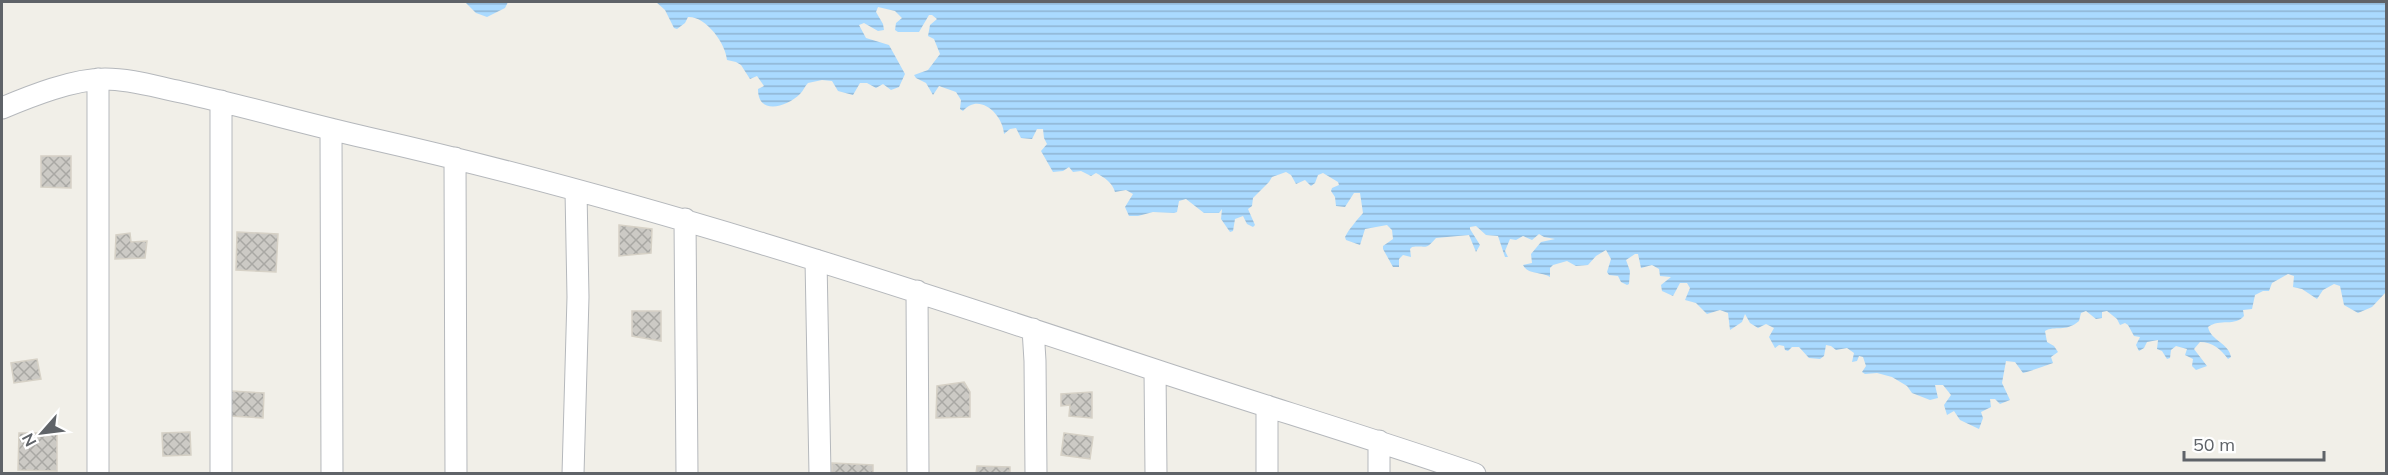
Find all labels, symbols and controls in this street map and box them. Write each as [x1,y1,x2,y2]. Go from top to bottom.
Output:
north arrow [12,403,72,463]
scale bar [2184,424,2324,462]
text: N [17,430,40,450]
text: 50 m [2193,433,2235,456]

